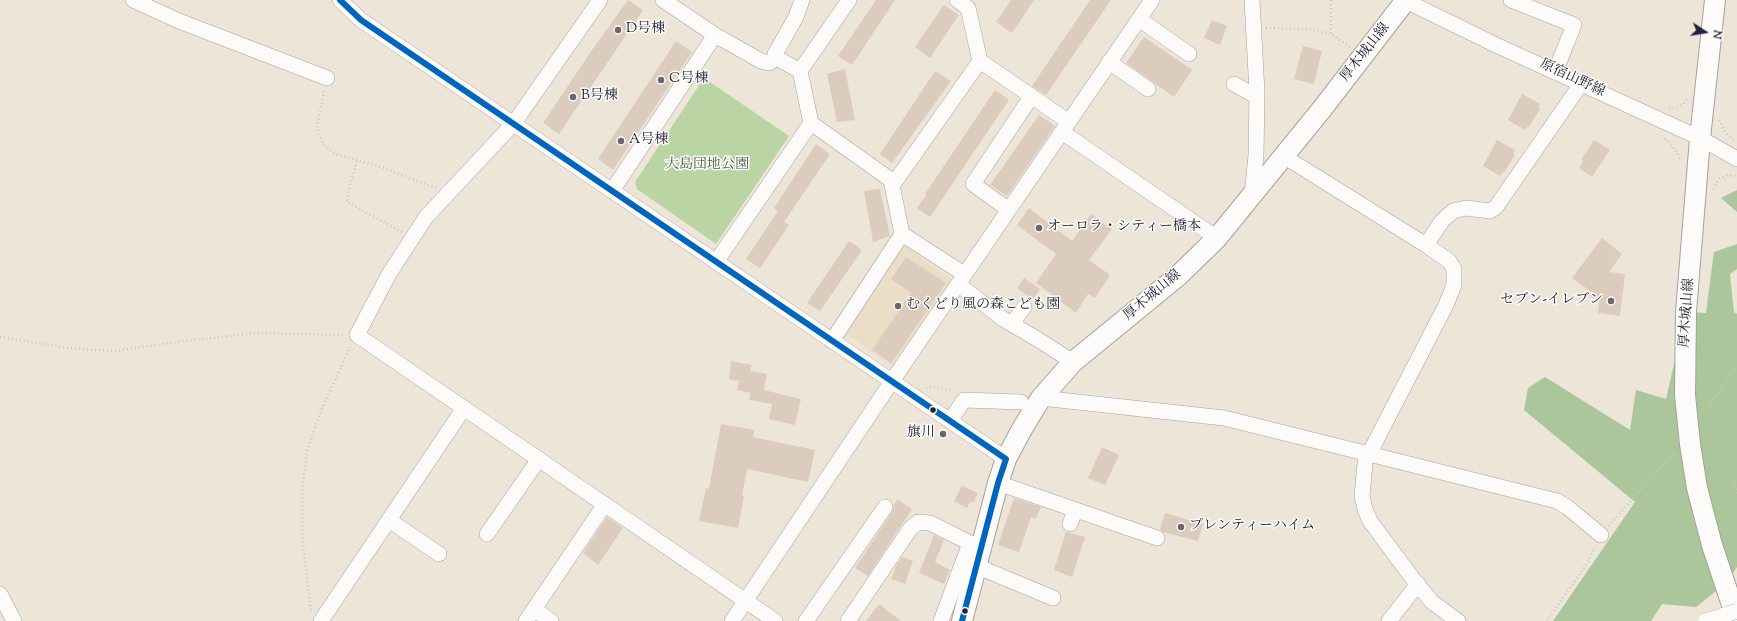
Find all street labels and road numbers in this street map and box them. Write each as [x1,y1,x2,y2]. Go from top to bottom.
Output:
street label: 厚木城山線 [1338,20,1394,86]
street label: 原宿山野線 [1537,57,1607,101]
street label: 厚木城山線 [1121,267,1185,325]
street label: 厚木城山線 [1677,277,1699,349]

